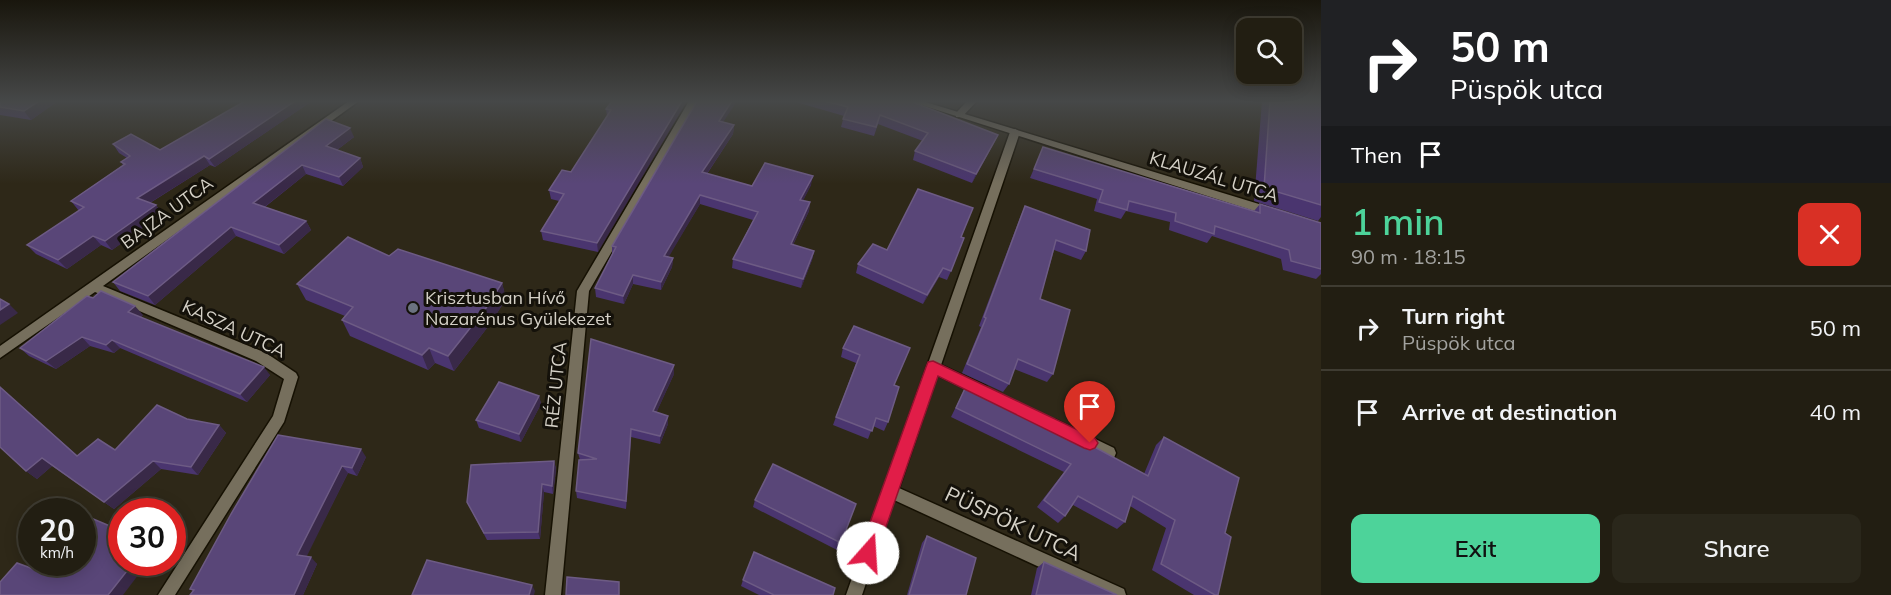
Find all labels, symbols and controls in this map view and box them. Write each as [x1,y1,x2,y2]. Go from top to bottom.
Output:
map controls [1236,18,1302,84]
button: search [1236,18,1302,84]
text: 50 m [1450,20,1550,73]
icon: right [1351,24,1429,102]
text: Püspök utca [1450,72,1603,106]
icon: arrive [1414,138,1447,171]
text: Then [1351,141,1402,169]
street label: KLAUZÁL UTCA [1147,146,1282,207]
street label: BAJZA UTCA [116,171,217,254]
text: 1 min [1351,199,1445,244]
button: close [1798,203,1861,266]
text: 90 m · 18:15 [1351,244,1465,269]
place label: Krisztusban Hívő Nazarénus Gyülekezet [425,286,611,330]
street label: KASZA UTCA [179,294,290,363]
marker: Krisztusban Hívő Nazarénus Gyülekezet [406,301,420,315]
text: Turn right [1402,302,1505,330]
icon: right [1351,312,1384,345]
text: 50 m [1810,314,1861,342]
text: Püspök utca [1402,330,1516,355]
street label: RÉZ UTCA [540,341,571,429]
pin [1064,381,1115,443]
icon: arrive [1073,390,1106,423]
icon: arrive [1351,396,1384,429]
text: Arrive at destination [1402,398,1617,426]
text: 40 m [1810,398,1861,426]
street label: PÜSPÖK UTCA [941,480,1086,566]
speed limit sign: 30 [108,498,186,576]
text: 20 [39,511,75,549]
button: Exit [1351,514,1600,583]
button: Share [1612,514,1861,583]
position arrow [836,521,900,585]
text: km/h [40,543,74,562]

